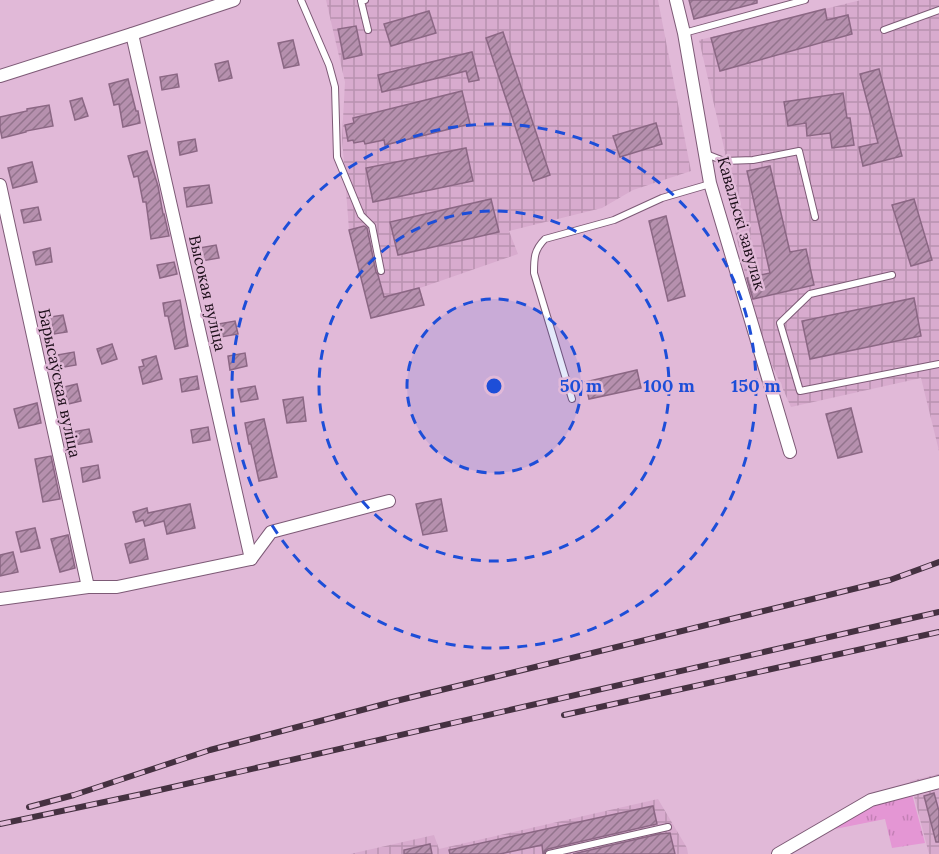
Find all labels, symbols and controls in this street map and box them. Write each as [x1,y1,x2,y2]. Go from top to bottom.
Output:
street label: Кавальскі завулак [713,154,771,292]
street label: Высокая вуліца [185,233,231,353]
street label: Барысаўская вуліца [34,307,86,459]
text: 50 m [560,374,603,397]
text: 100 m [643,374,695,397]
text: 150 m [731,374,781,397]
centre of rings [484,376,504,396]

